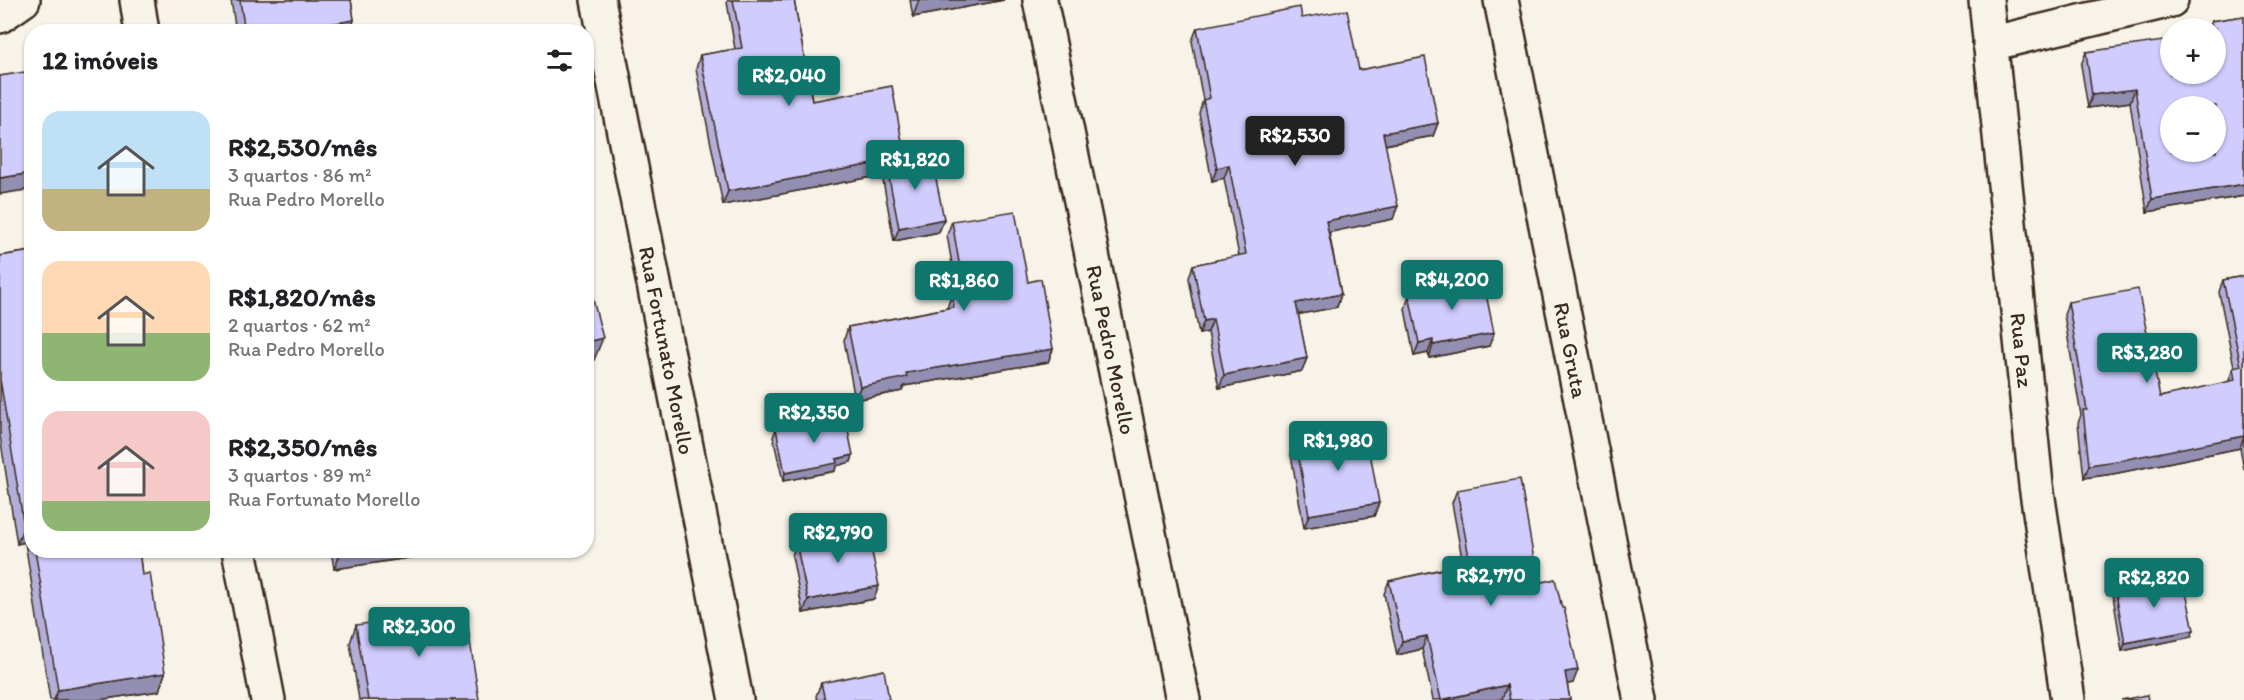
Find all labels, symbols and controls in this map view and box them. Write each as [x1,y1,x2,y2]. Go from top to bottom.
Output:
map controls [2160,18,2226,162]
button: + [2160,18,2226,84]
text: 12 imóveis [42,44,158,76]
icon: filters [543,44,576,77]
pin: R$2,040 [734,56,844,107]
text: R$2,040 [752,63,826,87]
button: − [2160,96,2226,162]
pin: R$2,530 [1240,116,1350,167]
text: R$2,530 [1259,123,1331,147]
text: R$2,530/mês [228,131,377,163]
icon: home [90,135,162,207]
pin: R$1,820 [860,140,970,191]
text: R$1,820 [880,147,950,171]
text: 3 quartos · 86 m² [228,163,372,187]
text: Rua Pedro Morello [228,187,385,211]
street label: Rua Fortunato Morello [633,244,700,457]
pin: R$4,200 [1397,260,1507,311]
pin: R$1,860 [909,261,1019,312]
street label: Rua Pedro Morello [1080,263,1141,437]
text: R$4,200 [1415,267,1489,291]
text: R$1,860 [929,268,999,292]
text: R$1,820/mês [228,281,376,313]
icon: home [90,285,162,357]
street label: Rua Gruta [1548,300,1593,401]
street label: Rua Paz [2004,311,2039,389]
text: 2 quartos · 62 m² [228,313,371,337]
pin: R$3,280 [2092,333,2202,384]
text: Rua Pedro Morello [228,337,385,361]
text: R$3,280 [2111,340,2183,364]
pin: R$2,350 [759,393,869,444]
text: R$2,350 [778,400,850,424]
pin: R$1,980 [1283,421,1393,472]
text: R$1,980 [1303,428,1373,452]
text: R$2,350/mês [228,431,377,463]
icon: home [90,435,162,507]
text: 3 quartos · 89 m² [228,463,371,487]
text: Rua Fortunato Morello [228,487,420,511]
pin: R$2,790 [783,513,893,564]
text: R$2,790 [803,520,873,544]
pin: R$2,770 [1436,556,1546,607]
pin: R$2,820 [2099,558,2209,609]
text: R$2,770 [1456,563,1526,587]
text: R$2,820 [2118,565,2190,589]
pin: R$2,300 [364,607,474,658]
text: R$2,300 [382,614,456,638]

